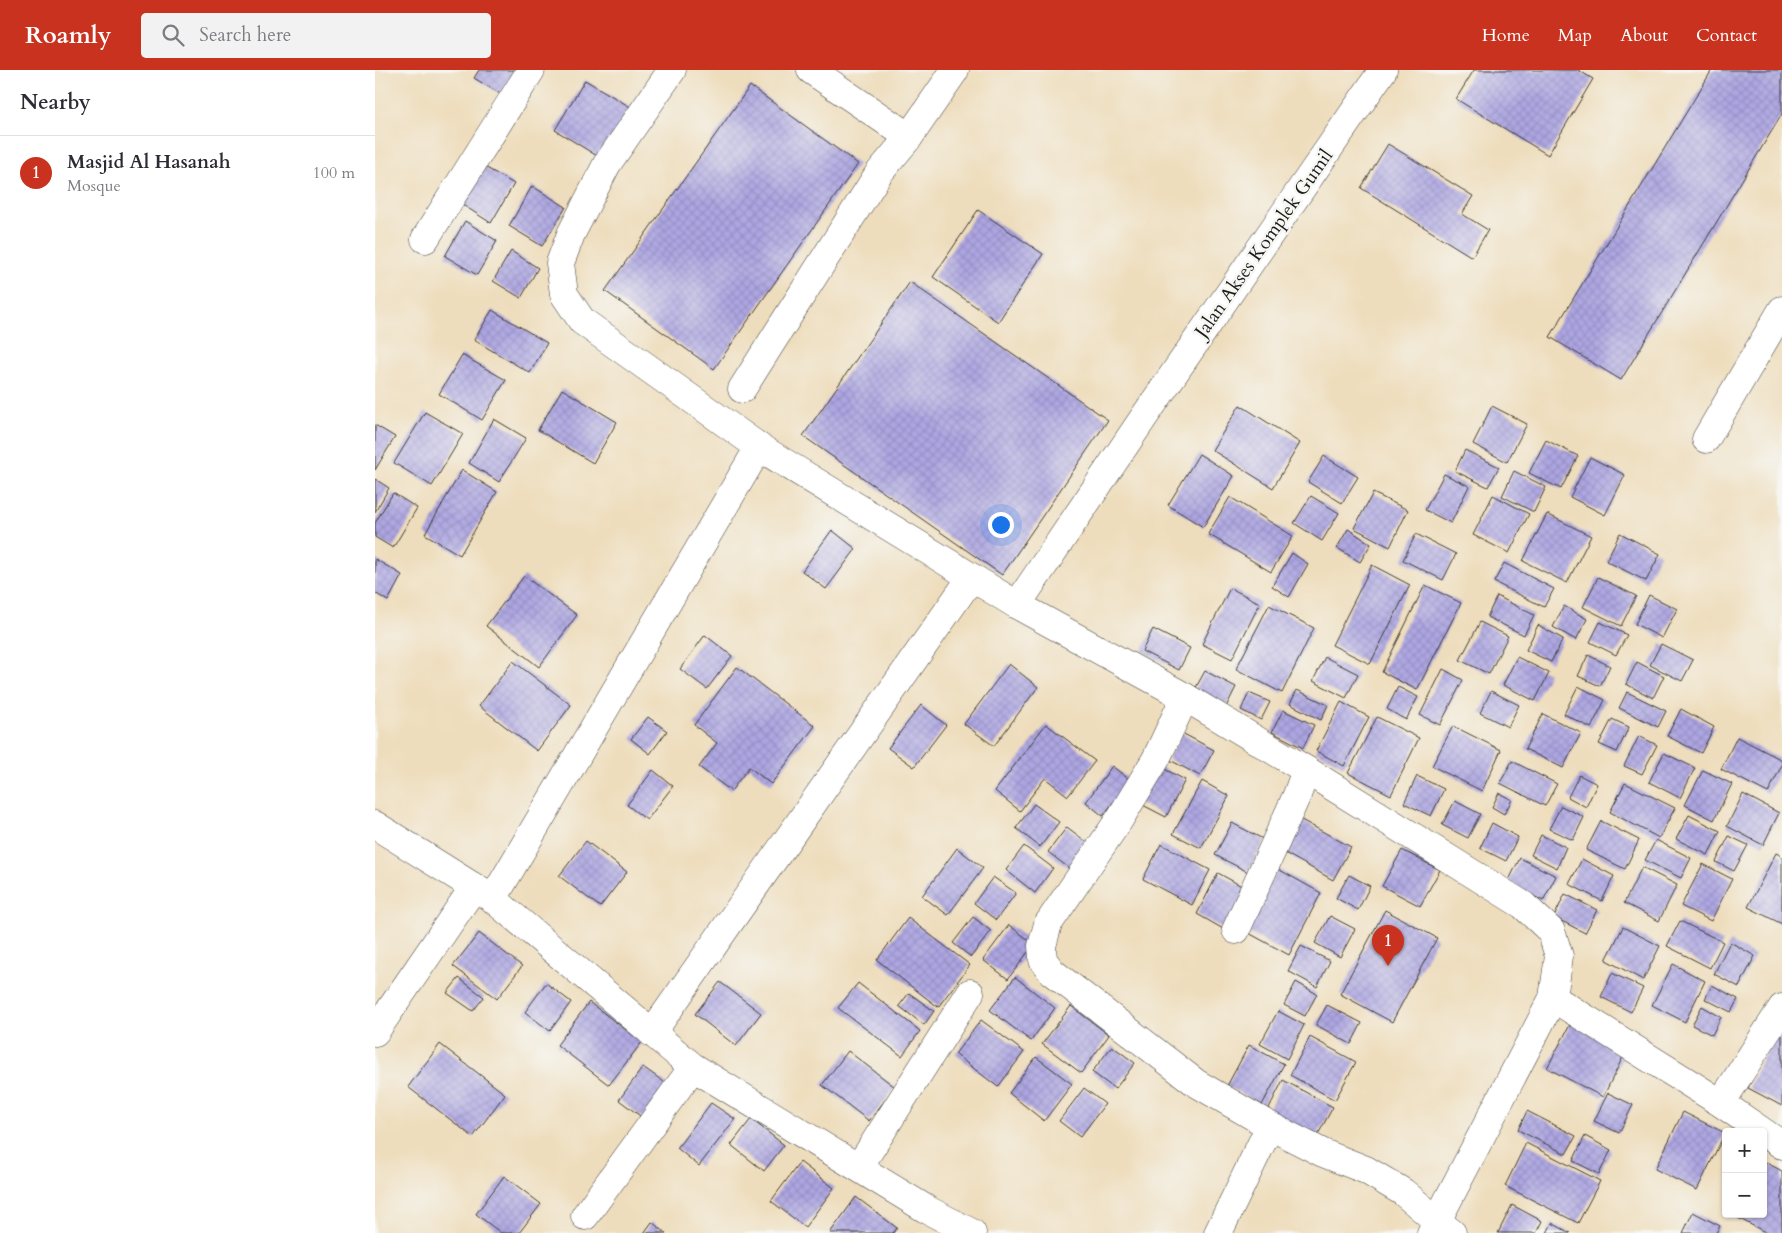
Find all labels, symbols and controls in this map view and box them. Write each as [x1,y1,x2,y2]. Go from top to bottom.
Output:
search box [141,13,491,58]
text: Roamly [25,19,111,52]
icon: search [159,21,187,49]
text: Search here [199,22,291,48]
text: Home [1482,23,1530,48]
text: Map [1558,23,1592,48]
text: About [1620,23,1668,48]
text: Contact [1696,23,1757,48]
text: Nearby [20,88,91,117]
street label: Jalan Akses Komplek Gumil [1187,144,1339,346]
text: Masjid Al Hasanah [67,149,231,175]
text: 1 [32,162,40,184]
text: 100 m [313,162,355,184]
text: Mosque [67,175,121,197]
your location [988,512,1014,538]
pin: 1 [1372,925,1404,966]
map controls [1722,1128,1767,1218]
button: + [1722,1128,1767,1173]
button: − [1722,1173,1767,1218]

